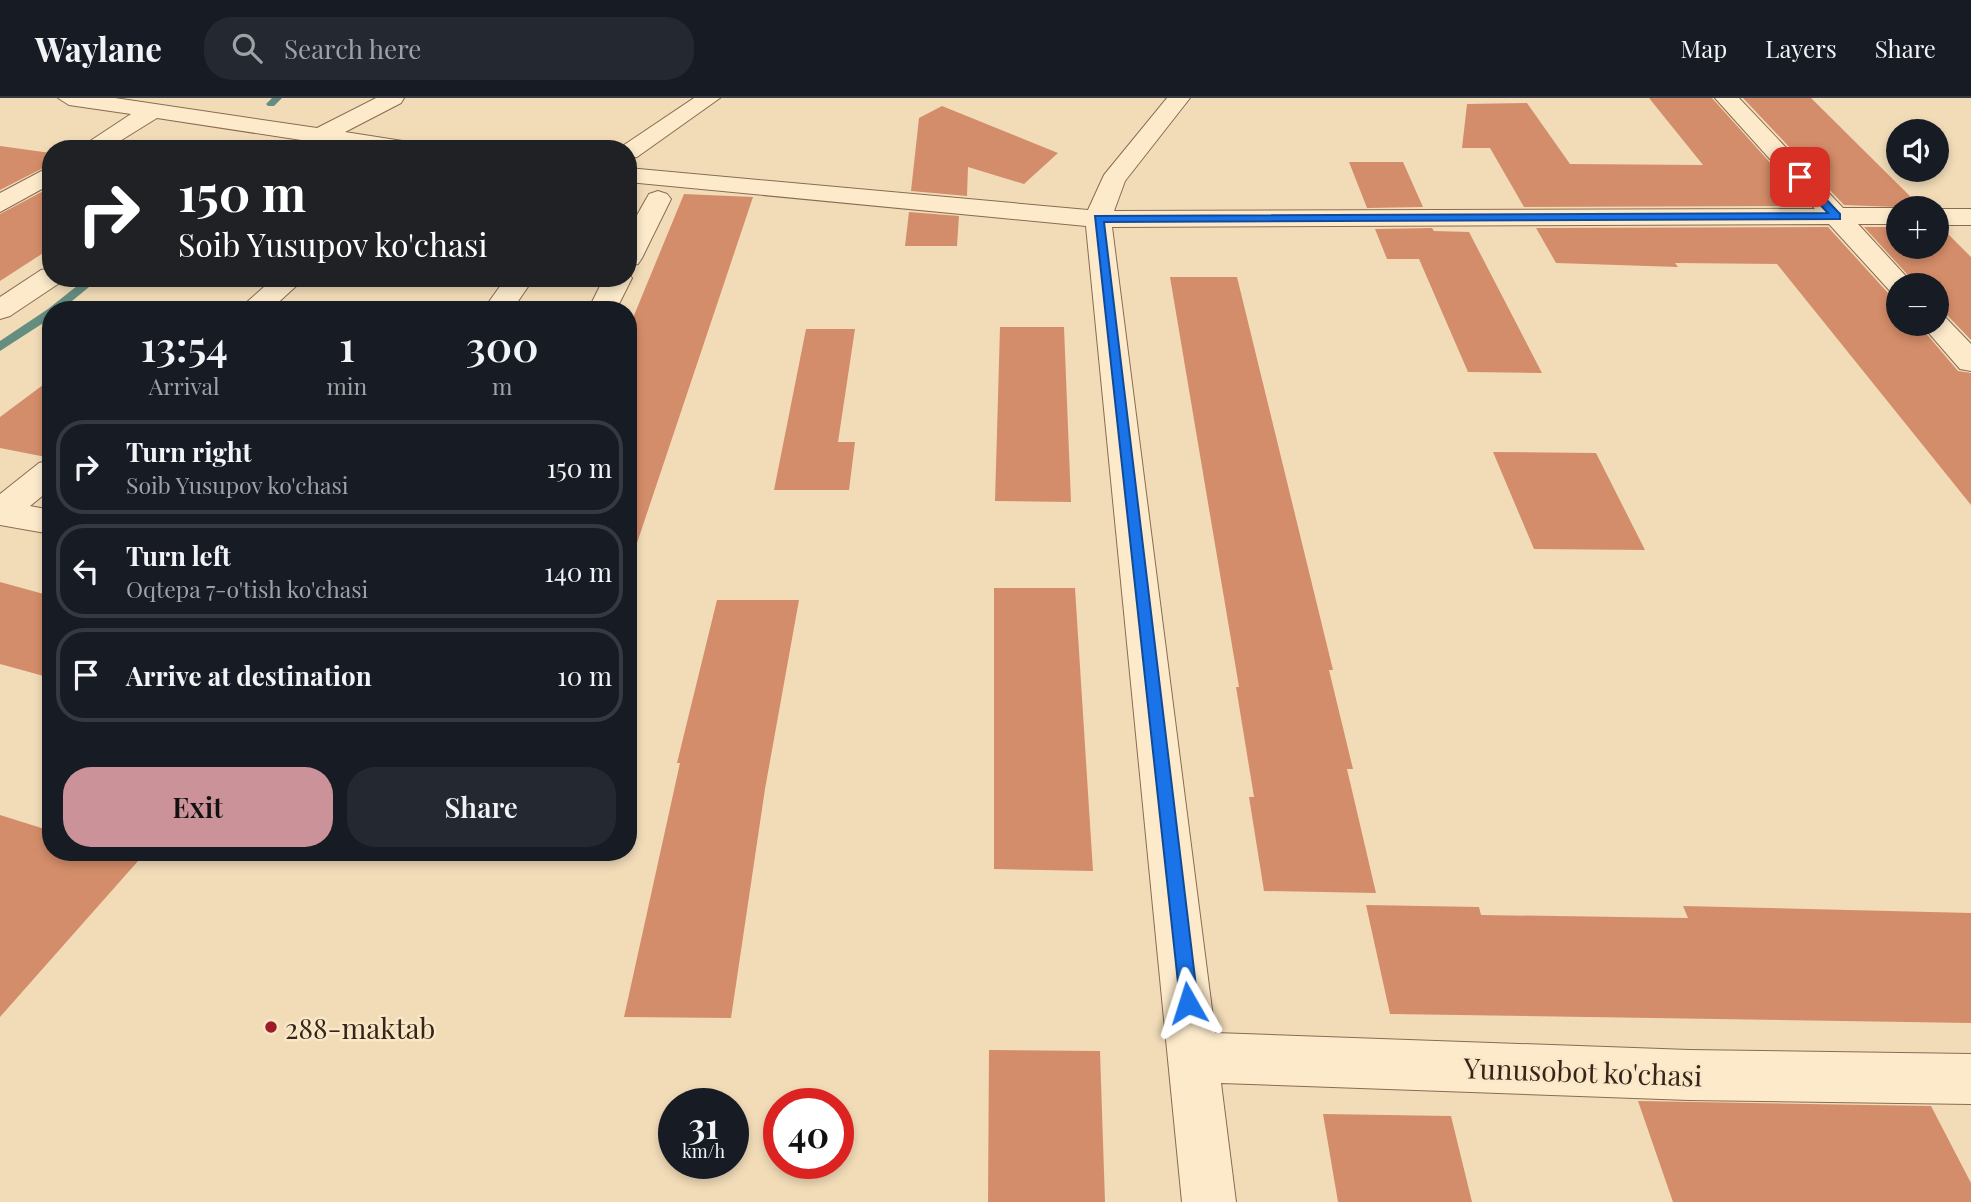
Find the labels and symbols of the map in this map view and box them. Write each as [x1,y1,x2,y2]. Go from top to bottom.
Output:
pin [1770,147,1830,207]
position arrow [1151,966,1225,1040]
place label: 288-maktab [285,1009,435,1046]
marker: 288-maktab [263,1019,279,1035]
street label: Yunusobot ko'chasi [1462,1048,1703,1094]
speed limit sign: 40 [763,1088,854,1179]

